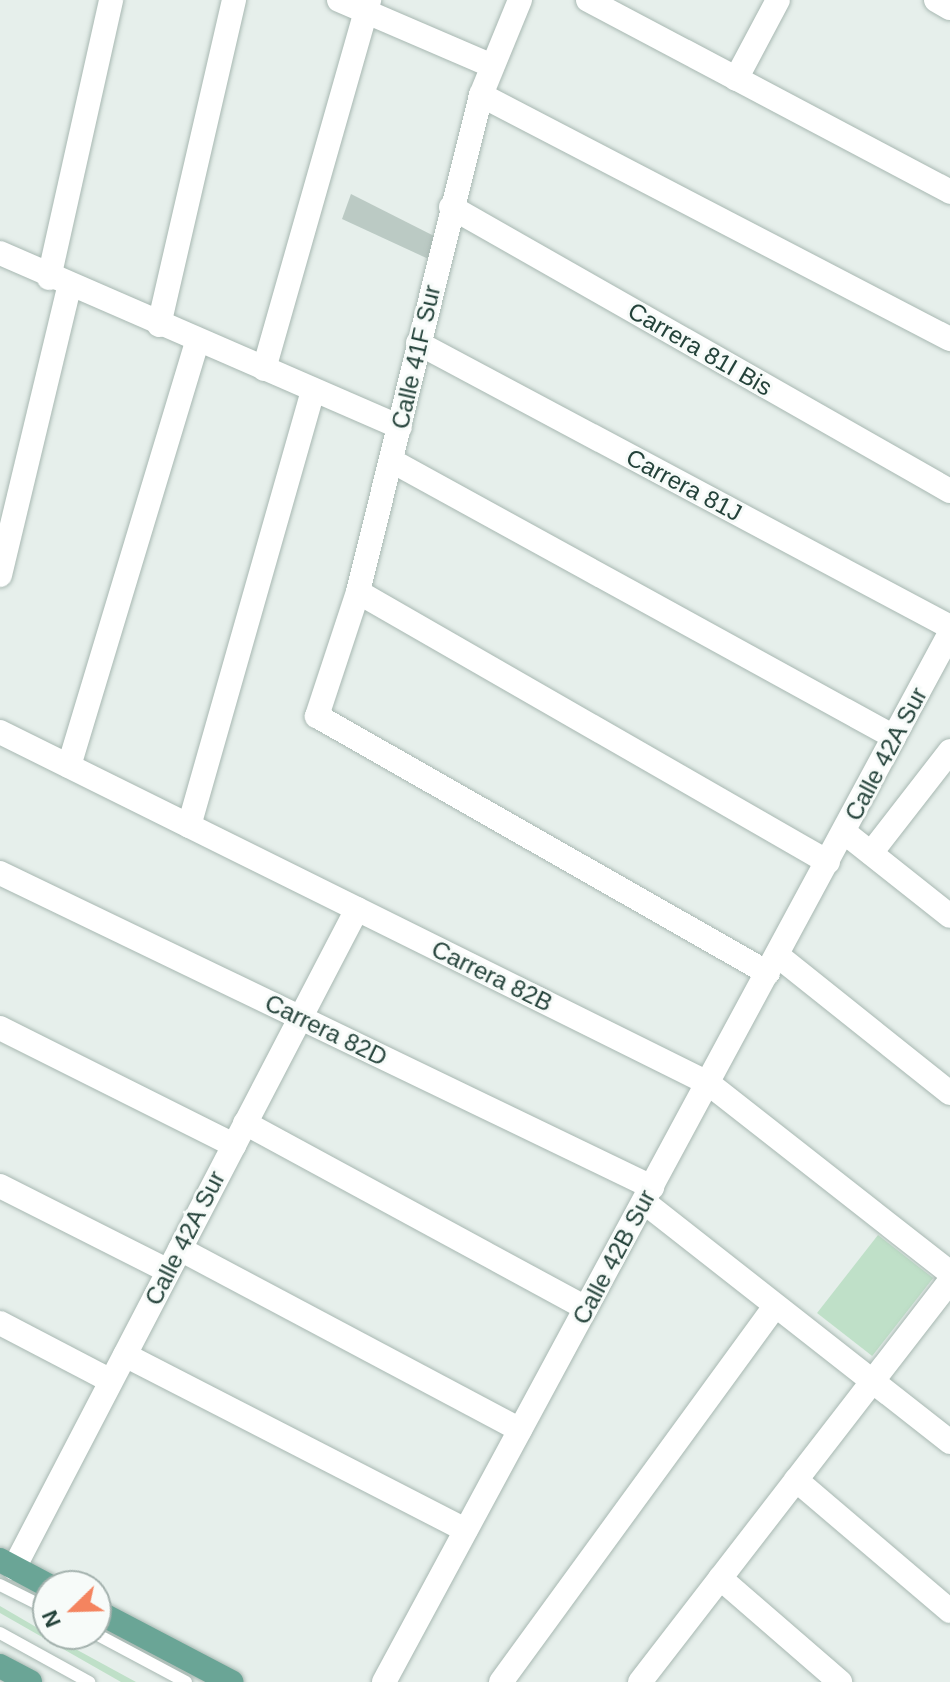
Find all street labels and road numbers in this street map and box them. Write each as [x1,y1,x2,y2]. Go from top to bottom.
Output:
street label: Calle 41F Sur [385,282,447,432]
street label: Carrera 81I Bis [623,296,777,402]
street label: Carrera 81J [621,443,747,527]
street label: Calle 42A Sur [839,682,933,826]
street label: Carrera 82B [427,934,557,1018]
street label: Carrera 82D [260,988,392,1072]
street label: Calle 42A Sur [139,1165,231,1311]
street label: Calle 42B Sur [567,1185,661,1329]

